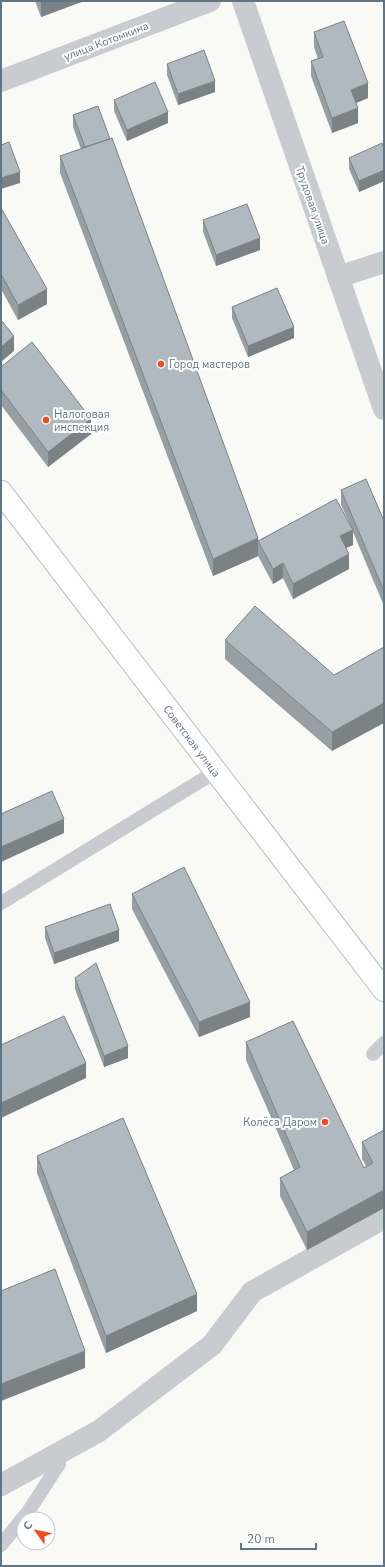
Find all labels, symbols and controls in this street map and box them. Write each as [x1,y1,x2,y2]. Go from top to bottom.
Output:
street label: улица Котомкина [62,18,151,65]
street label: Трудовая улица [292,164,333,246]
place label: Город мастеров [169,357,250,372]
marker: Город мастеров [156,359,166,369]
place label: Налоговая инспекция [54,407,110,435]
marker: Налоговая инспекция [41,415,51,425]
street label: Советская улица [160,702,224,780]
place label: Колёса Даром [243,1115,317,1130]
marker: Колёса Даром [320,1117,330,1127]
north arrow [16,1511,56,1551]
text: С [20,1518,37,1533]
scale bar [241,1525,316,1551]
text: 20 m [247,1531,275,1547]

